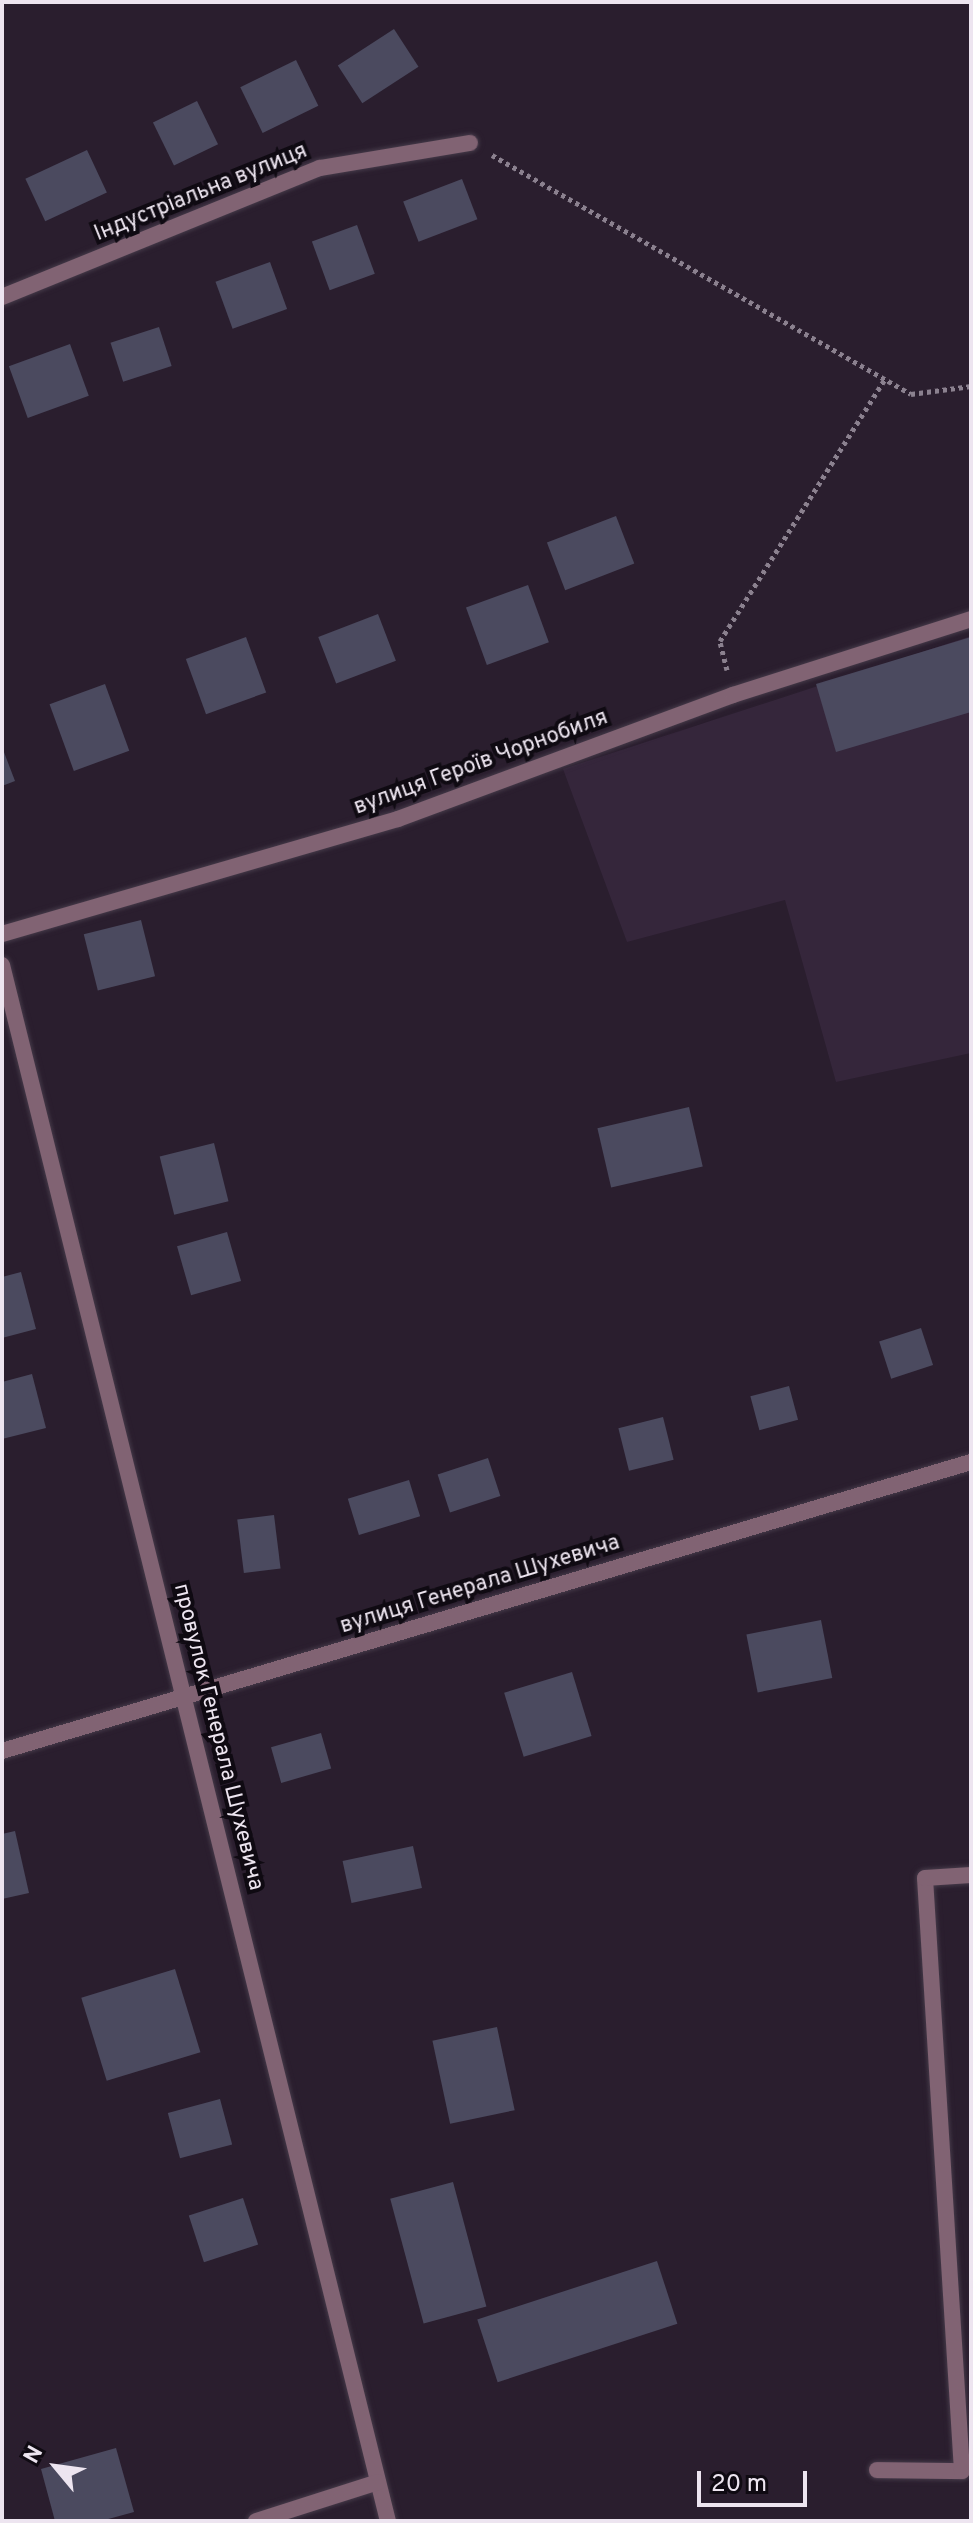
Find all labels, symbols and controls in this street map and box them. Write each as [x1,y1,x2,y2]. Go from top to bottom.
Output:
street label: Індустріальна вулиця [91,138,311,248]
street label: вулиця Героїв Чорнобиля [350,705,612,821]
street label: вулиця Генерала Шухевича [337,1530,623,1640]
street label: провулок Генерала Шухевича [167,1581,269,1893]
north arrow [16,2427,96,2507]
text: N [19,2442,50,2469]
scale bar [701,2455,811,2505]
text: 20 m [711,2470,767,2500]

